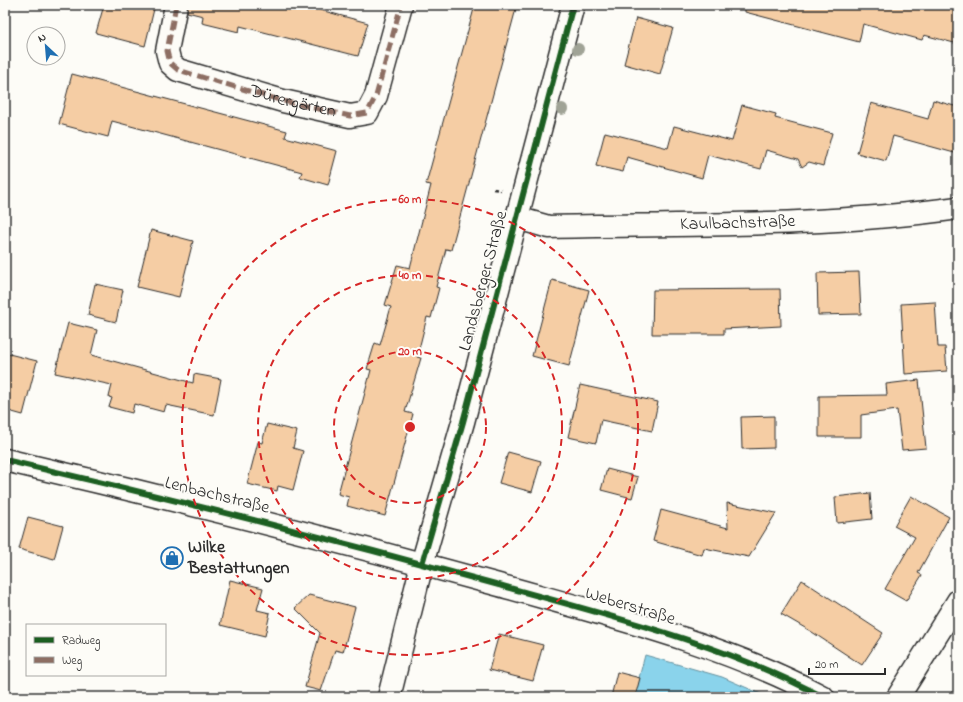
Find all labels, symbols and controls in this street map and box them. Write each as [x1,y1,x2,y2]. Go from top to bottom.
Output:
north arrow [26,26,66,66]
text: N [35,29,49,47]
street label: Dürergärten [245,78,339,125]
text: 60 m [398,191,422,209]
street label: Landsberger Straße [453,207,516,354]
street label: Kaulbachstraße [680,209,797,238]
text: 40 m [398,267,422,285]
text: 20 m [397,343,422,361]
centre of rings [403,420,417,434]
street label: Lenbachstraße [162,470,273,522]
place label: Wilke Bestattungen [187,535,289,583]
shop icon: Wilke Bestattungen [159,545,185,571]
street label: Weberstraße [582,581,679,633]
legend [26,624,166,676]
text: Radweg [62,632,101,651]
scale bar [809,650,885,676]
text: Weg [62,652,82,671]
text: 20 m [815,656,838,674]

